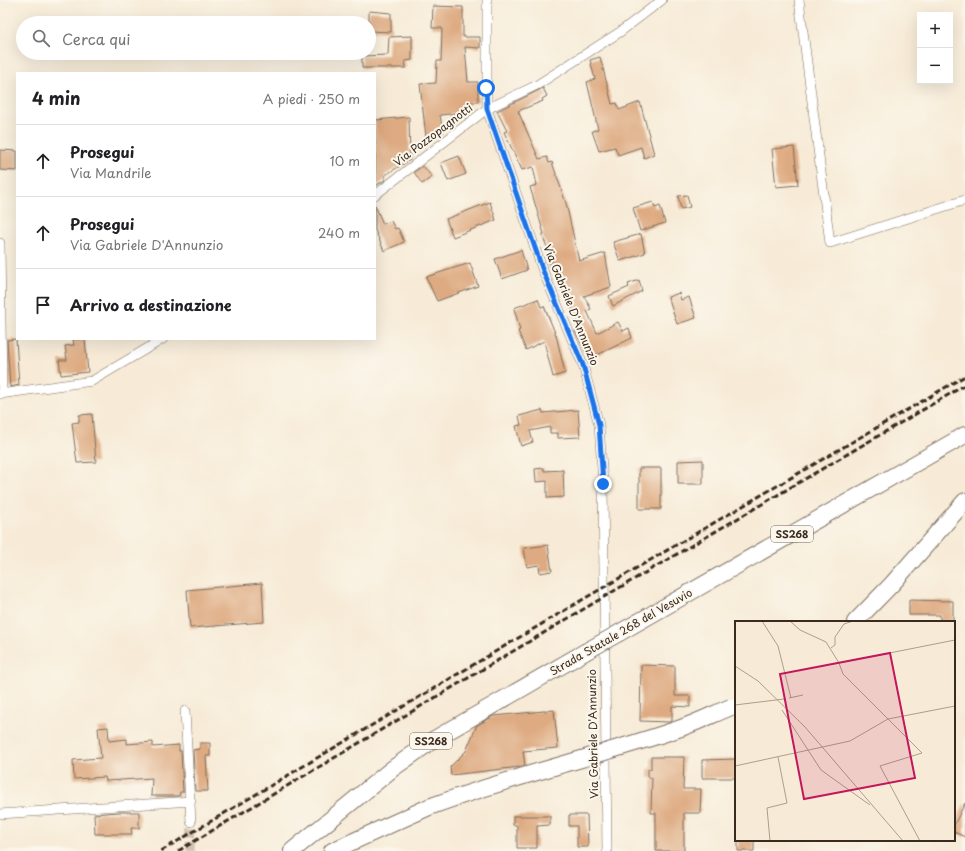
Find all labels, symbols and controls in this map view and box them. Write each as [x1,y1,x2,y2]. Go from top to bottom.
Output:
map controls [917,12,953,84]
button: + [917,12,953,48]
search box [16,16,376,60]
icon: search [30,27,52,49]
text: Cerca qui [62,27,130,50]
button: − [917,48,953,84]
route start [477,79,495,97]
text: 4 min [32,85,80,111]
text: A piedi · 250 m [263,89,360,108]
street label: Via Pozzopagnotti [389,99,476,170]
text: Prosegui [70,140,134,163]
icon: ahead [32,150,54,172]
text: 10 m [330,151,360,170]
text: Via Mandrile [70,163,152,182]
text: Prosegui [70,212,134,235]
icon: ahead [32,222,54,244]
text: 240 m [318,223,360,242]
text: Via Gabriele D'Annunzio [70,235,223,254]
street label: Via Gabriele D'Annunzio [539,242,604,368]
text: Arrivo a destinazione [70,293,232,316]
icon: arrive [32,294,54,316]
route end [594,475,612,493]
road number: SS268 [771,526,813,542]
street label: Strada Statale 268 del Vesuvio [546,584,695,680]
inset map [735,621,955,841]
street label: Via Gabriele D'Annunzio [583,669,602,799]
road number: SS268 [410,733,452,749]

